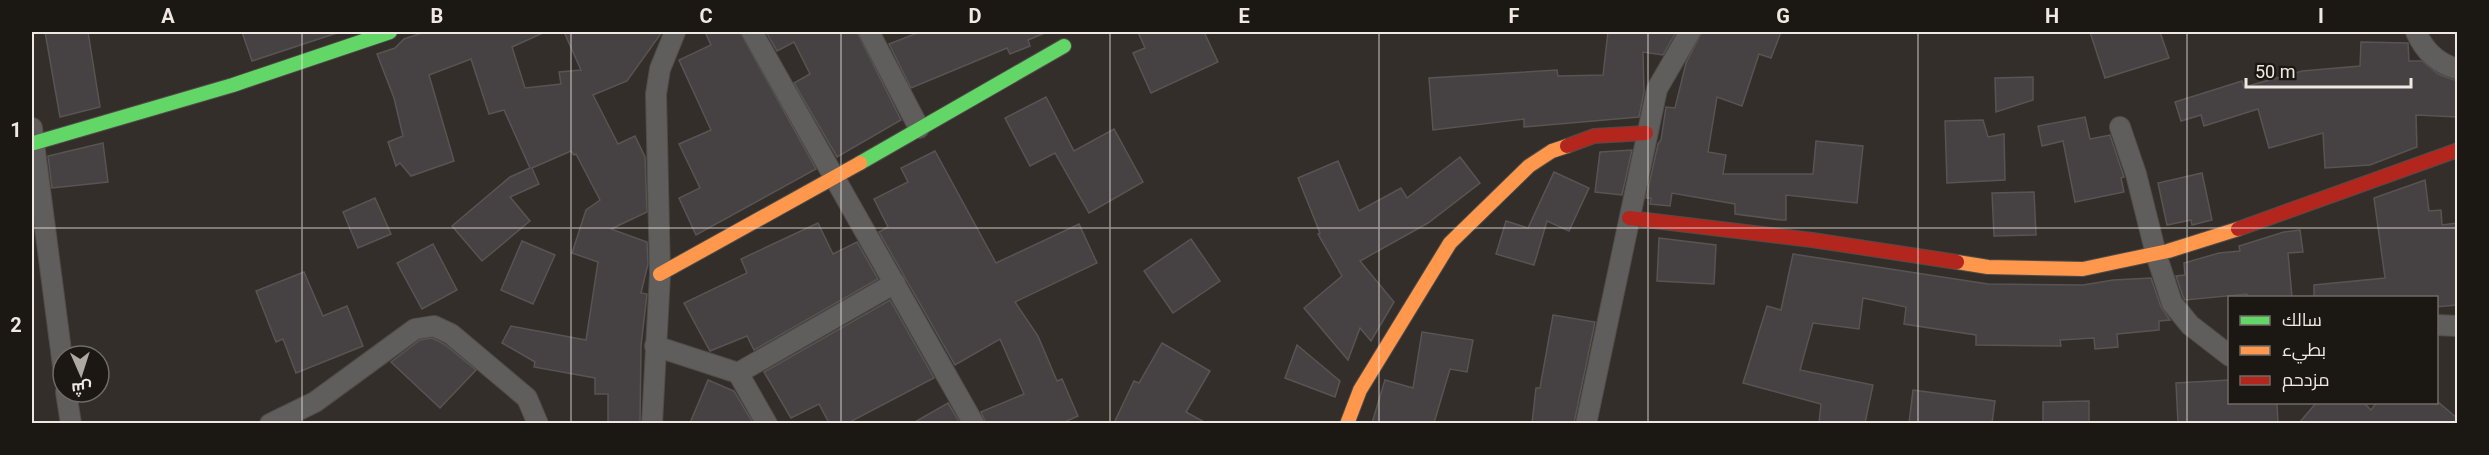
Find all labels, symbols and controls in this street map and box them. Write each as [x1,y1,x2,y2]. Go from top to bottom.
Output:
text: A [161,4,175,28]
text: B [431,4,443,28]
text: C [699,4,713,28]
text: D [969,4,982,28]
text: E [1238,4,1250,28]
text: F [1509,4,1520,28]
text: G [1776,4,1790,28]
text: H [2045,4,2059,28]
text: I [2318,4,2324,28]
scale bar [2246,51,2411,89]
text: 50 m [2255,61,2295,82]
text: 1 [10,118,22,142]
legend [2228,296,2438,404]
text: سالك [2282,309,2322,330]
text: 2 [10,313,22,337]
text: بطيء [2282,339,2326,364]
north arrow [51,344,111,404]
text: مزدحم [2282,369,2330,392]
text: ش [71,378,93,399]

